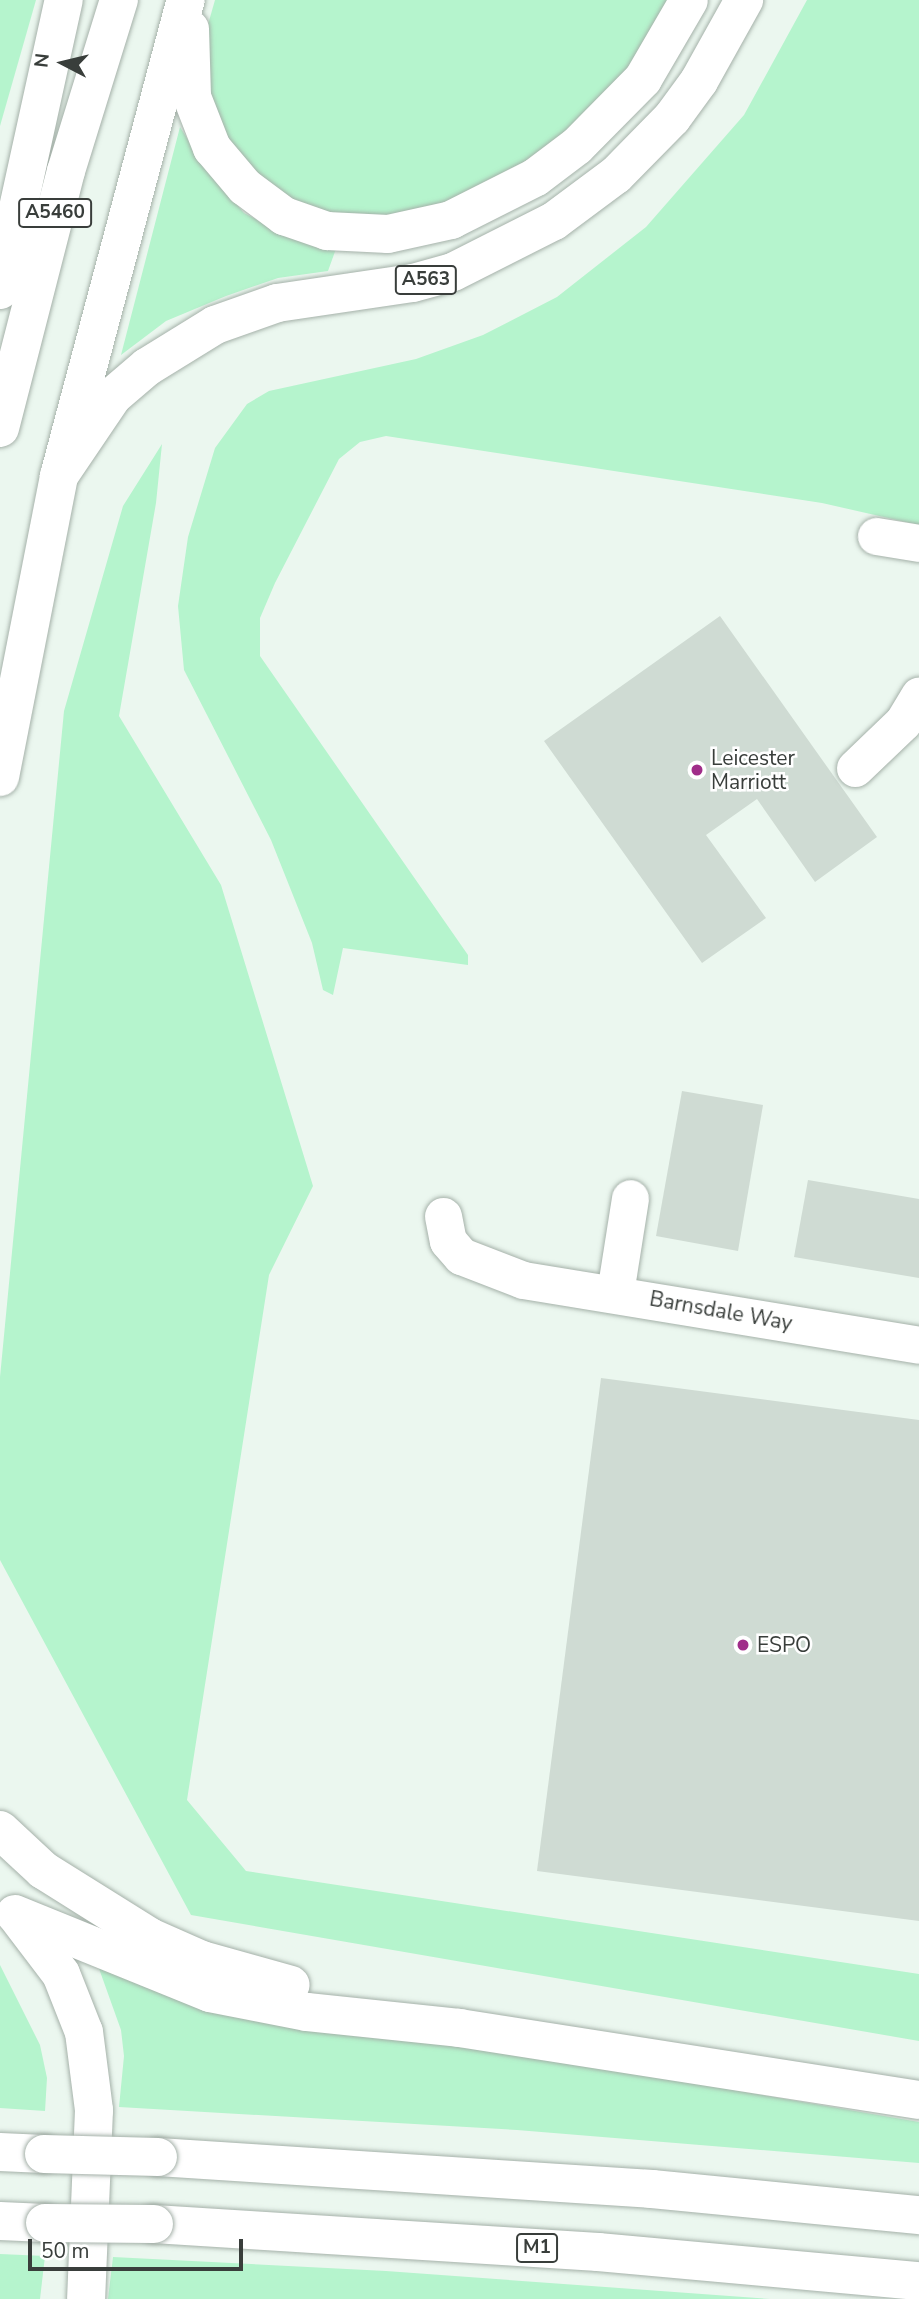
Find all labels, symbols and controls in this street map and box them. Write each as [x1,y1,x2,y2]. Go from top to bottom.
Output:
north arrow [28,28,98,98]
text: N [28,52,56,69]
road number: A5460 [16,197,94,228]
road number: A563 [394,264,458,296]
place label: Leicester Marriott [711,745,795,795]
marker: Leicester Marriott [689,762,705,778]
street label: Barnsdale Way [648,1286,794,1336]
place label: ESPO [757,1632,811,1658]
marker: ESPO [735,1637,751,1653]
scale bar [32,2226,247,2270]
road number: M1 [516,2232,558,2264]
text: 50 m [41,2237,90,2265]

